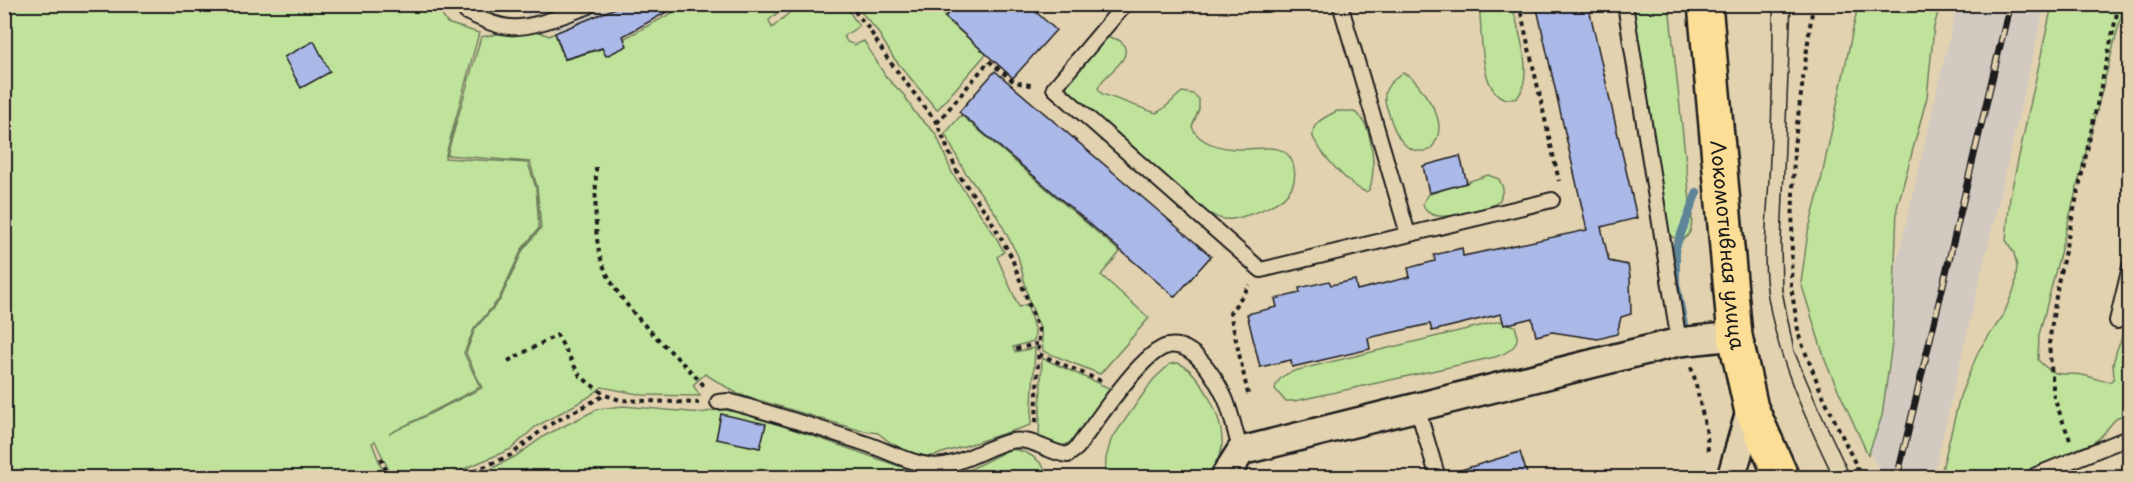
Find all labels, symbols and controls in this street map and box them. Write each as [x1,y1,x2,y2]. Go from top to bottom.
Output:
street label: Локомотивная улица [1703,139,1754,353]

